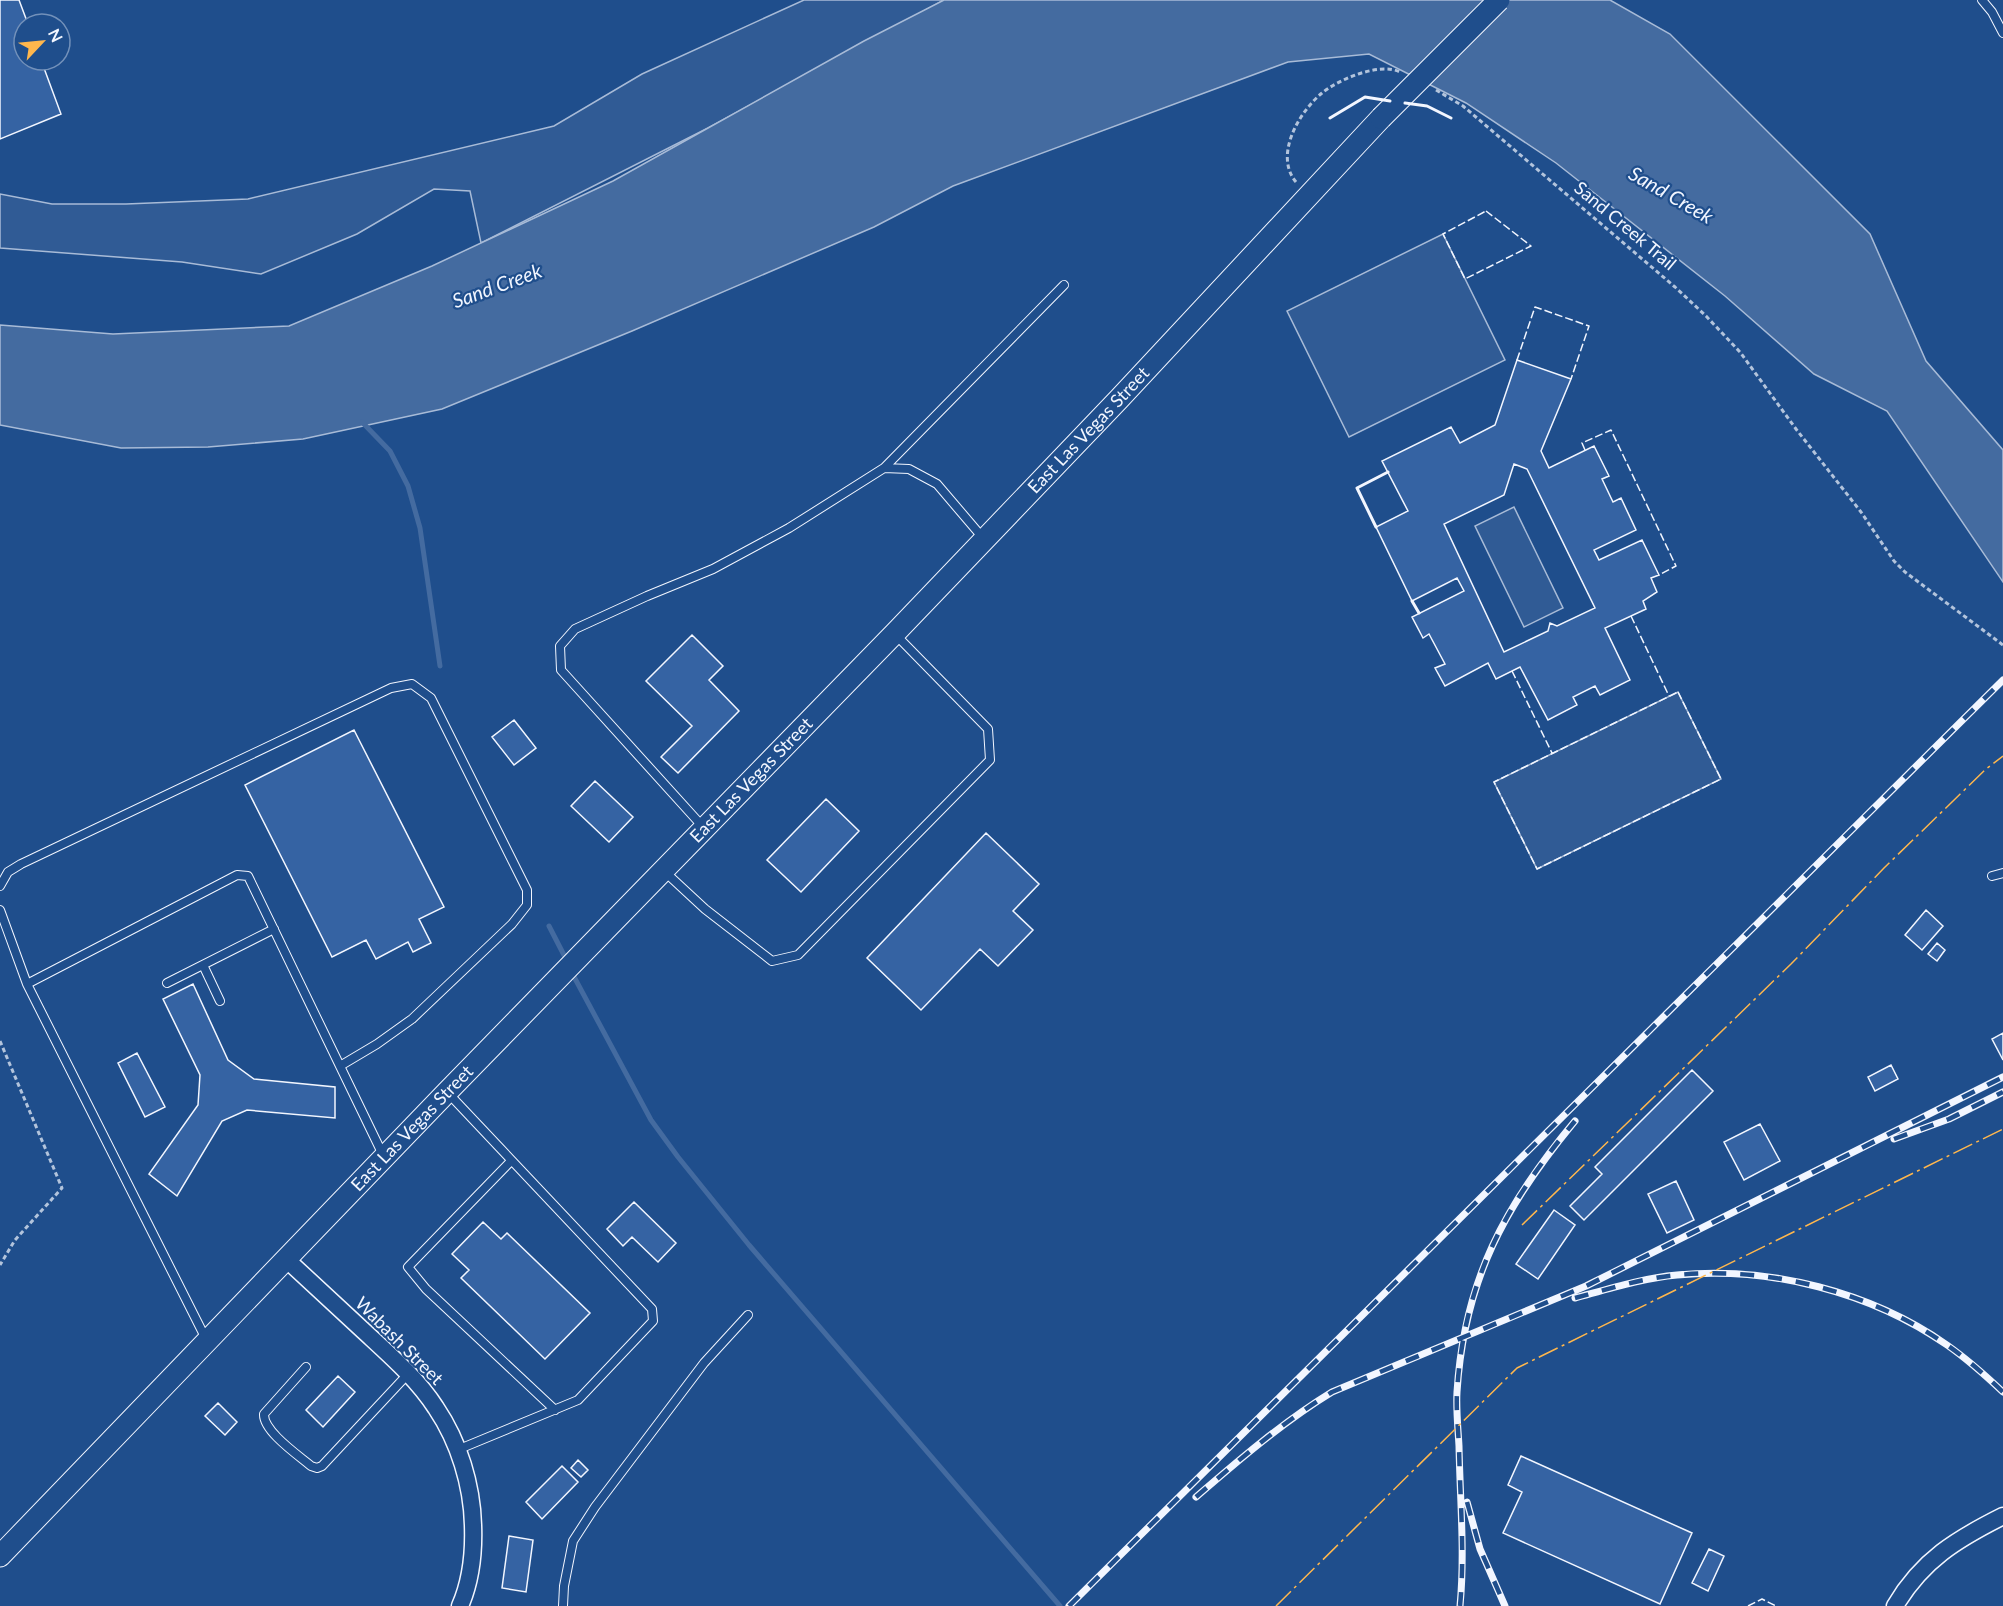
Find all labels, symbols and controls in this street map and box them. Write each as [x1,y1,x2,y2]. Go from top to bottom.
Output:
north arrow [12,12,72,72]
text: N [45,26,67,45]
water label: Sand Creek [1625,160,1718,228]
street label: Sand Creek Trail [1570,176,1681,274]
water label: Sand Creek [449,258,545,312]
street label: East Las Vegas Street [1023,361,1154,498]
street label: East Las Vegas Street [685,712,817,847]
street label: East Las Vegas Street [346,1060,478,1195]
street label: Wabash Street [351,1292,449,1389]

